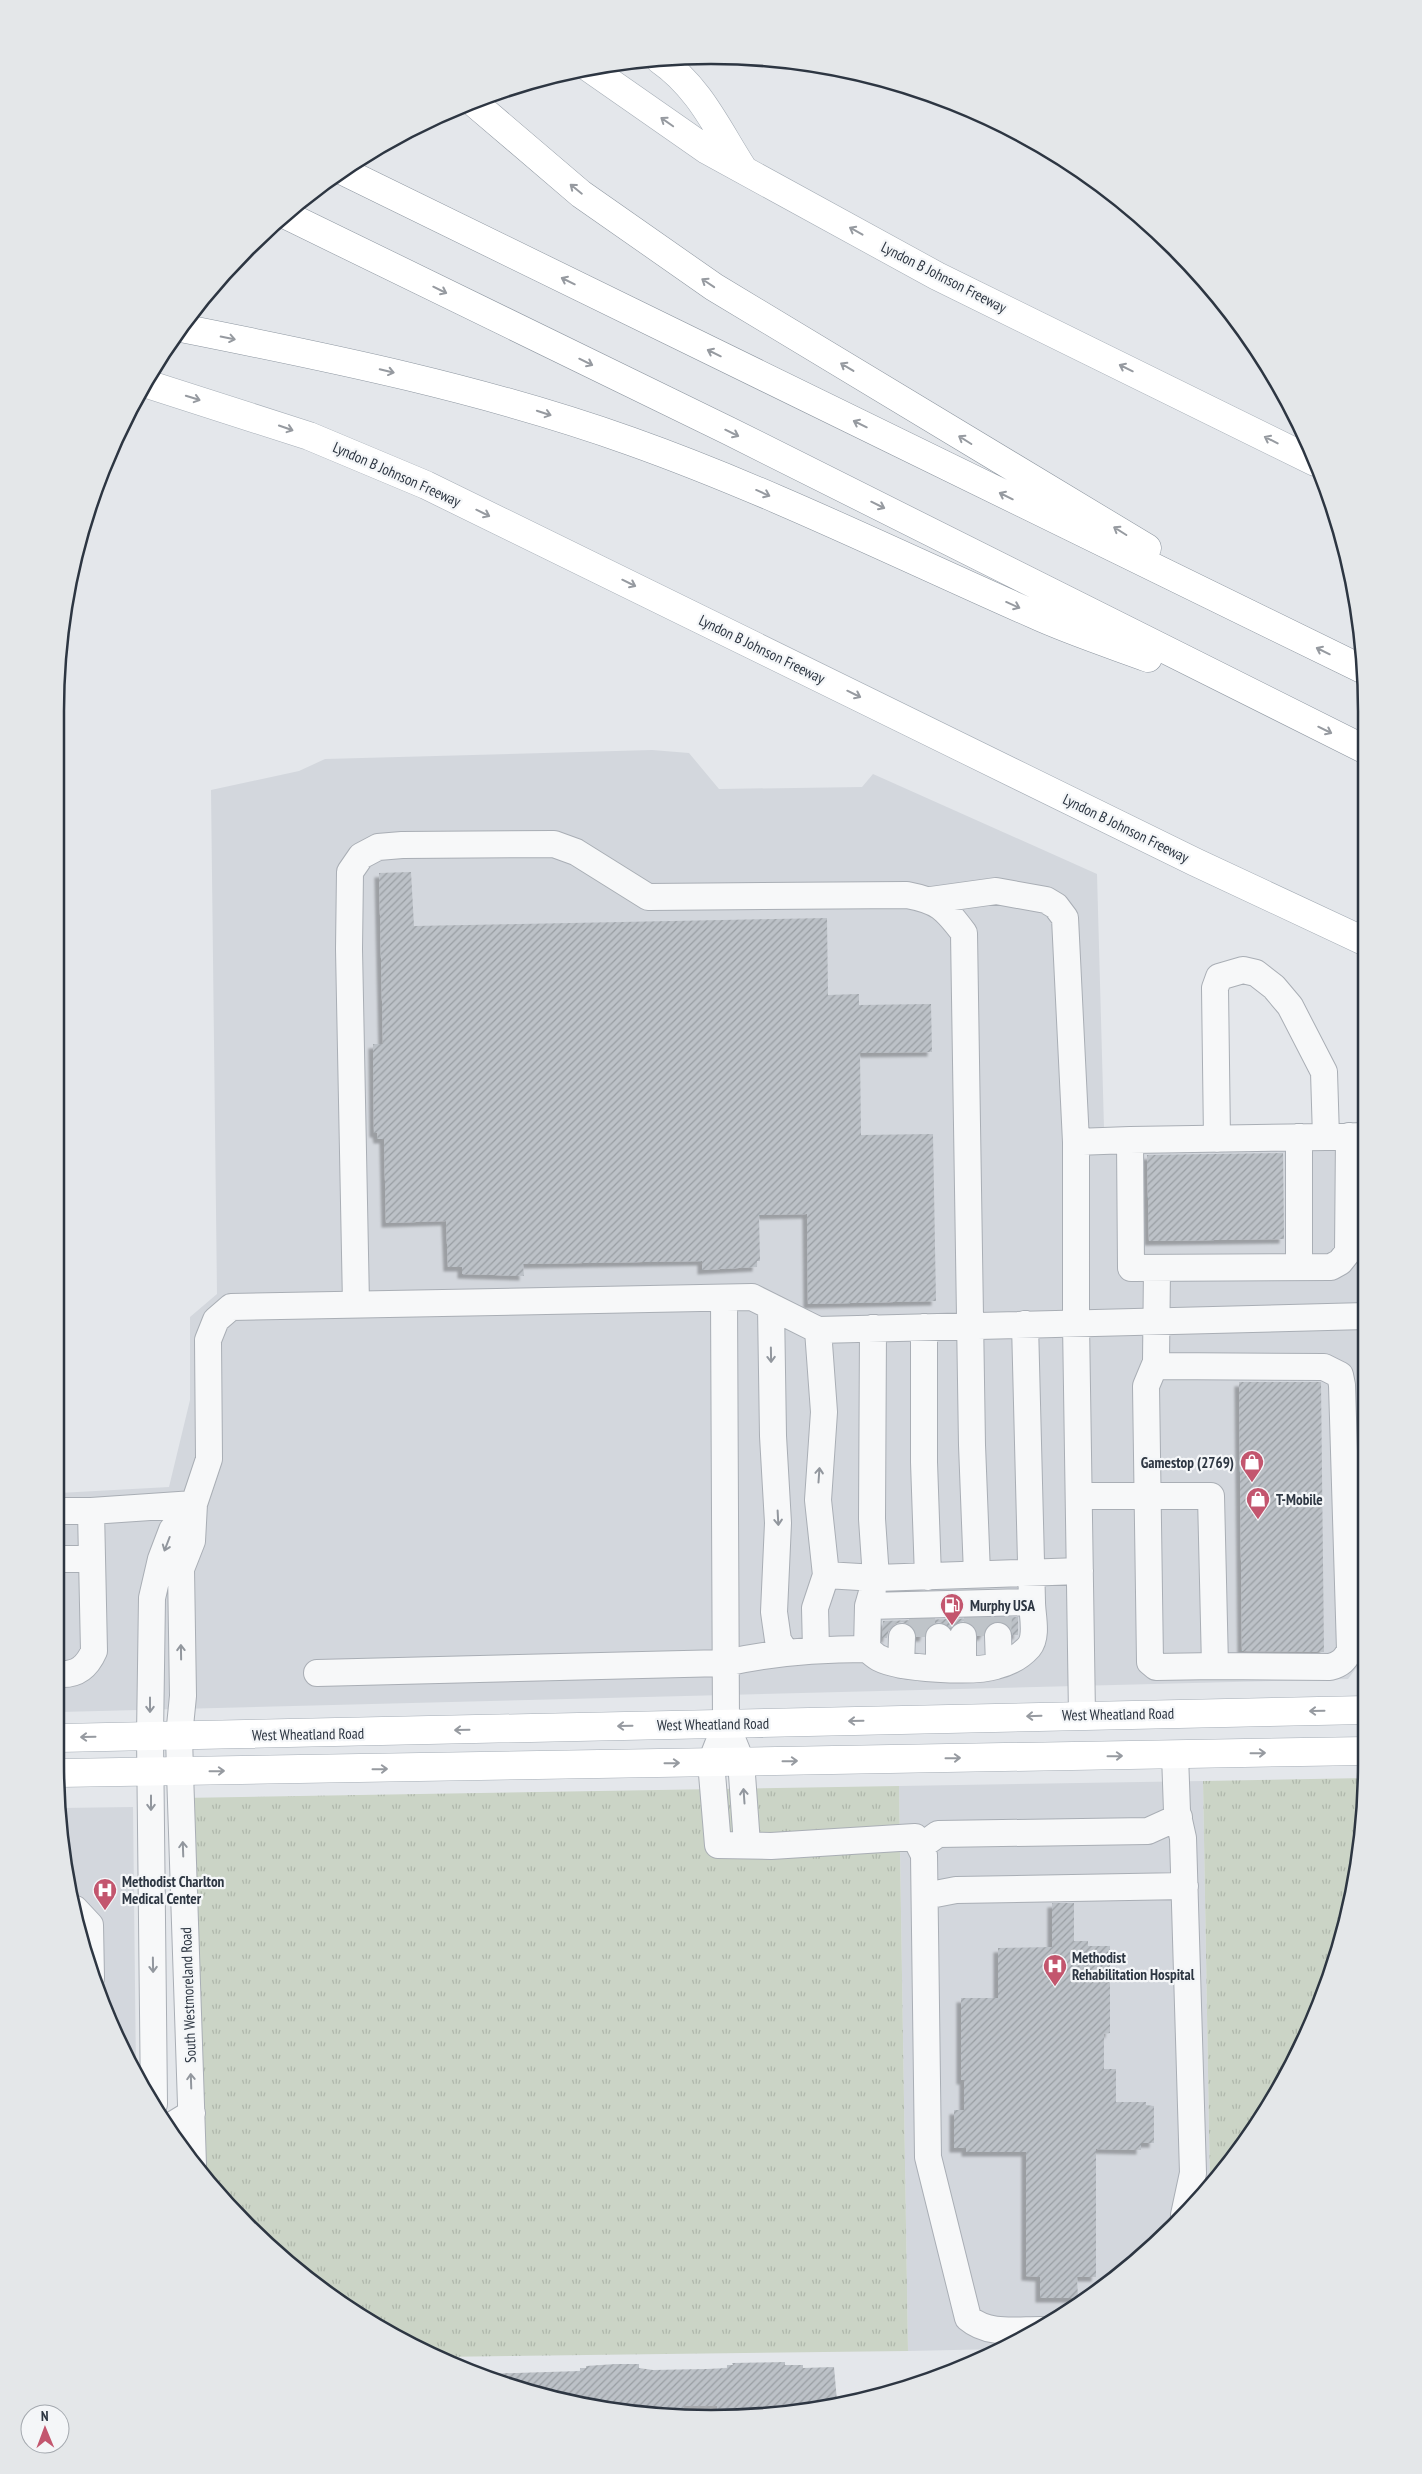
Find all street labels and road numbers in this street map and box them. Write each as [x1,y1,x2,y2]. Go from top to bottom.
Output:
street label: Lyndon B Johnson Freeway [878,237,1010,317]
street label: Lyndon B Johnson Freeway [330,437,464,511]
street label: Lyndon B Johnson Freeway [696,610,828,688]
street label: Lyndon B Johnson Freeway [1060,789,1192,867]
street label: West Wheatland Road [1062,1704,1174,1724]
street label: West Wheatland Road [657,1714,769,1734]
street label: West Wheatland Road [252,1724,364,1744]
street label: South Westmoreland Road [176,1927,200,2063]

